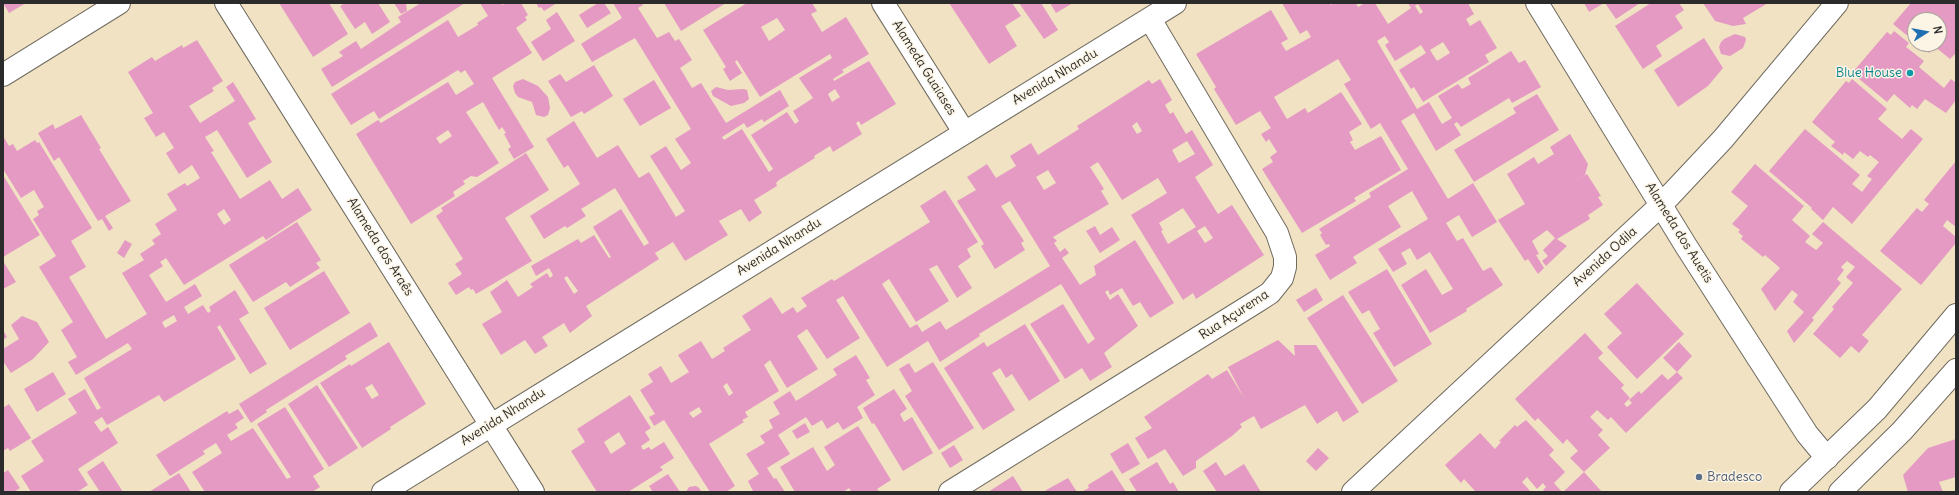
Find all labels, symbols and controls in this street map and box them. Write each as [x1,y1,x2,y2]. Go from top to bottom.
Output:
north arrow [1907,12,1947,52]
street label: Alameda Guaiases [889,18,959,118]
text: N [1930,25,1945,35]
street label: Avenida Nhandu [1010,45,1100,109]
place label: Blue House [1836,65,1902,81]
marker: Blue House [1905,68,1915,78]
street label: Alameda dos Auetis [1642,180,1716,286]
street label: Alameda dos Araês [343,195,417,299]
street label: Avenida Nhandu [734,215,824,279]
street label: Avenida Odila [1570,224,1640,290]
street label: Rua Açurema [1196,287,1272,343]
street label: Avenida Nhandu [458,385,548,449]
place label: Bradesco [1707,469,1762,485]
marker: Bradesco [1694,472,1704,482]

